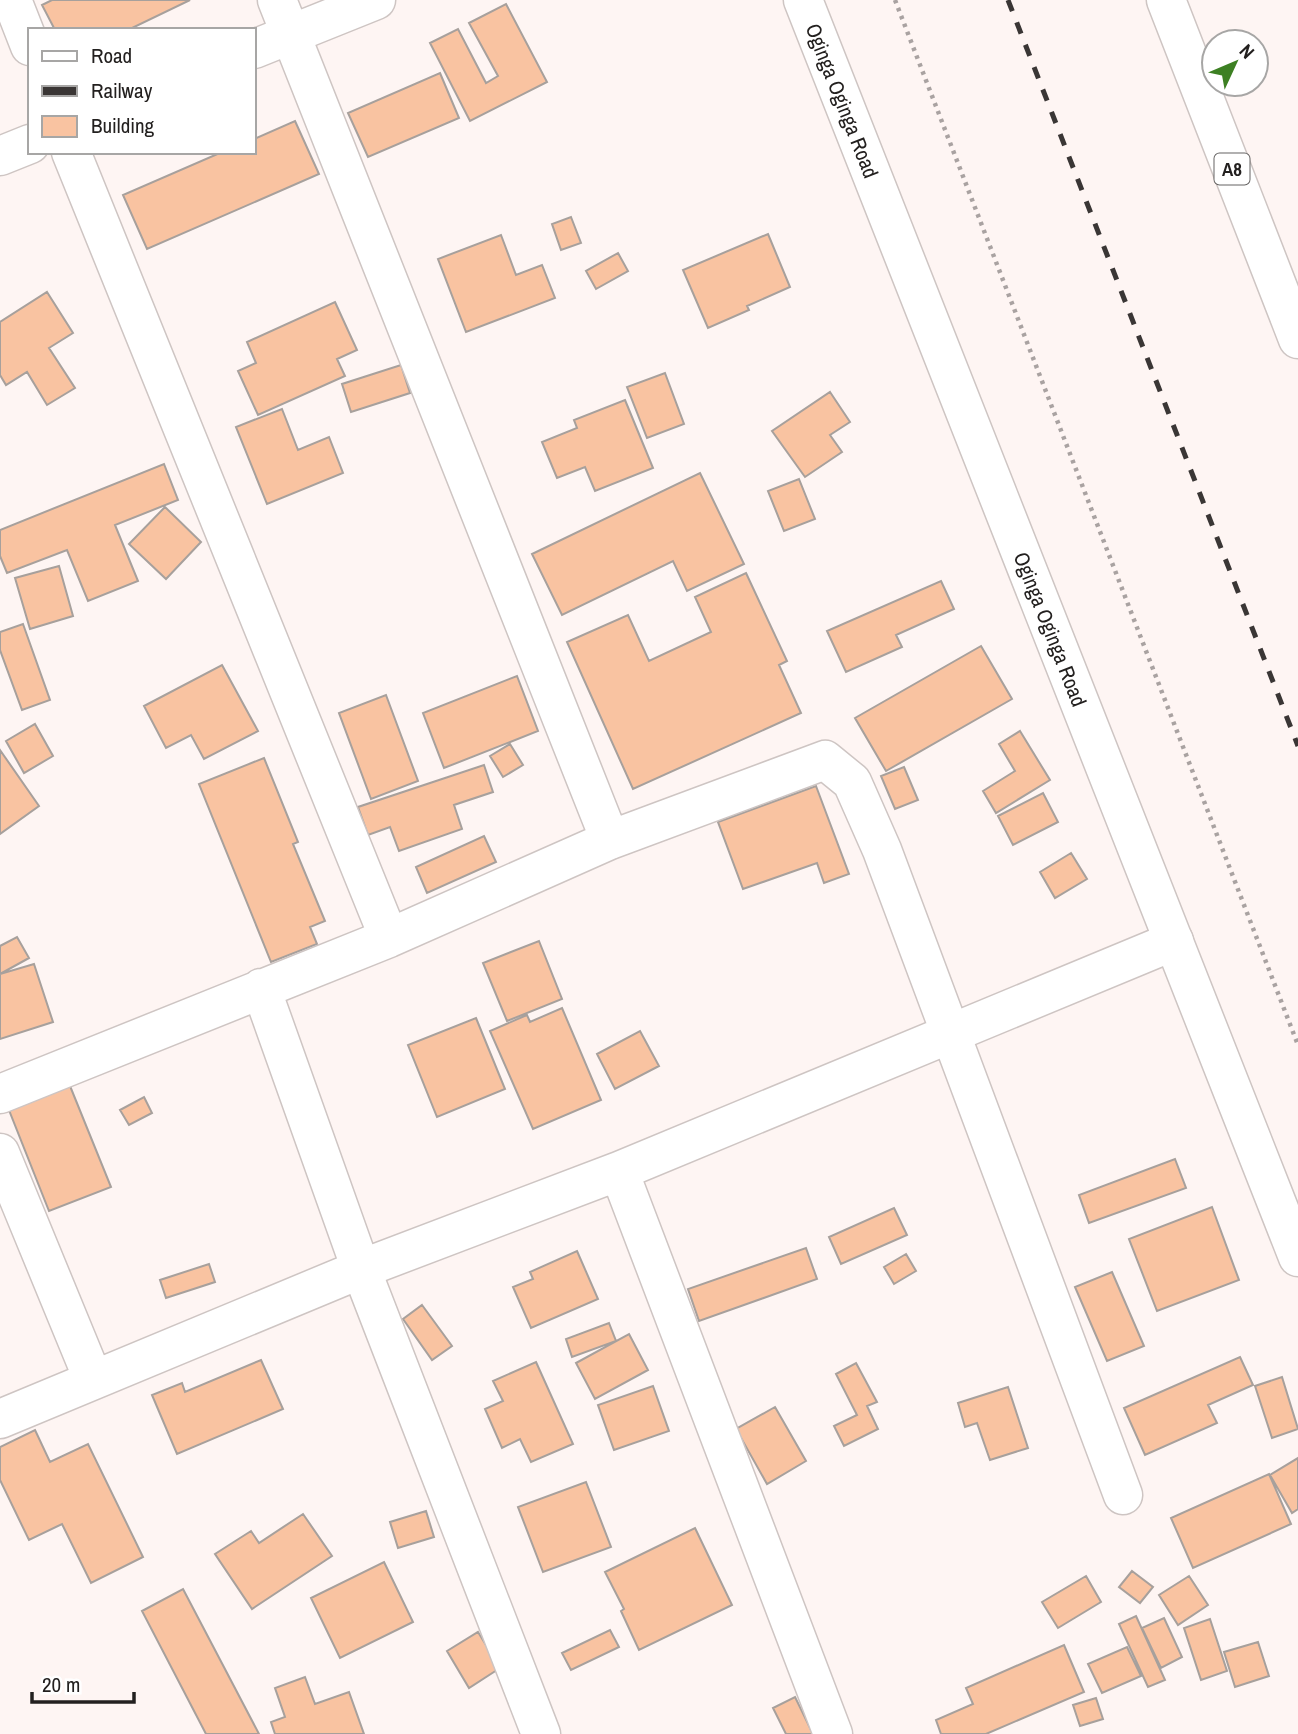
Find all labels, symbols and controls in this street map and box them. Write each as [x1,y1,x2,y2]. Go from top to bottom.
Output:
street label: Oginga Oginga Road [799,19,886,182]
legend [28,28,256,154]
north arrow [1200,28,1270,98]
text: N [1234,38,1260,64]
text: Road [91,41,132,70]
text: Railway [91,76,153,105]
text: Building [91,111,155,140]
road number: A8 [1214,154,1250,184]
street label: Oginga Oginga Road [1007,547,1094,711]
scale bar [32,1660,133,1704]
text: 20 m [42,1670,80,1699]

